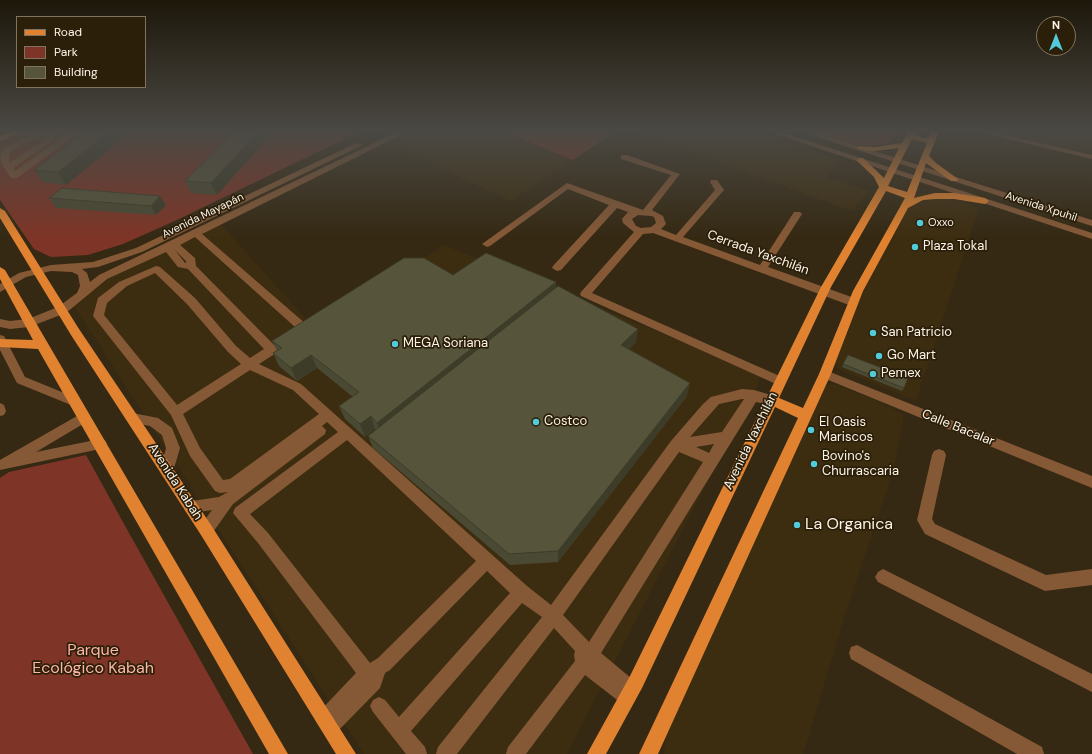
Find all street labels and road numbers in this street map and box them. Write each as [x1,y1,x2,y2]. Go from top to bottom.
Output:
street label: Avenida Xpuhil [1004,189,1078,225]
street label: Avenida Mayapán [160,190,246,242]
street label: Cerrada Yaxchilán [705,227,811,279]
street label: Avenida Yaxchilán [721,390,781,492]
street label: Calle Bacalar [919,406,997,450]
street label: Avenida Kabah [144,441,206,523]

